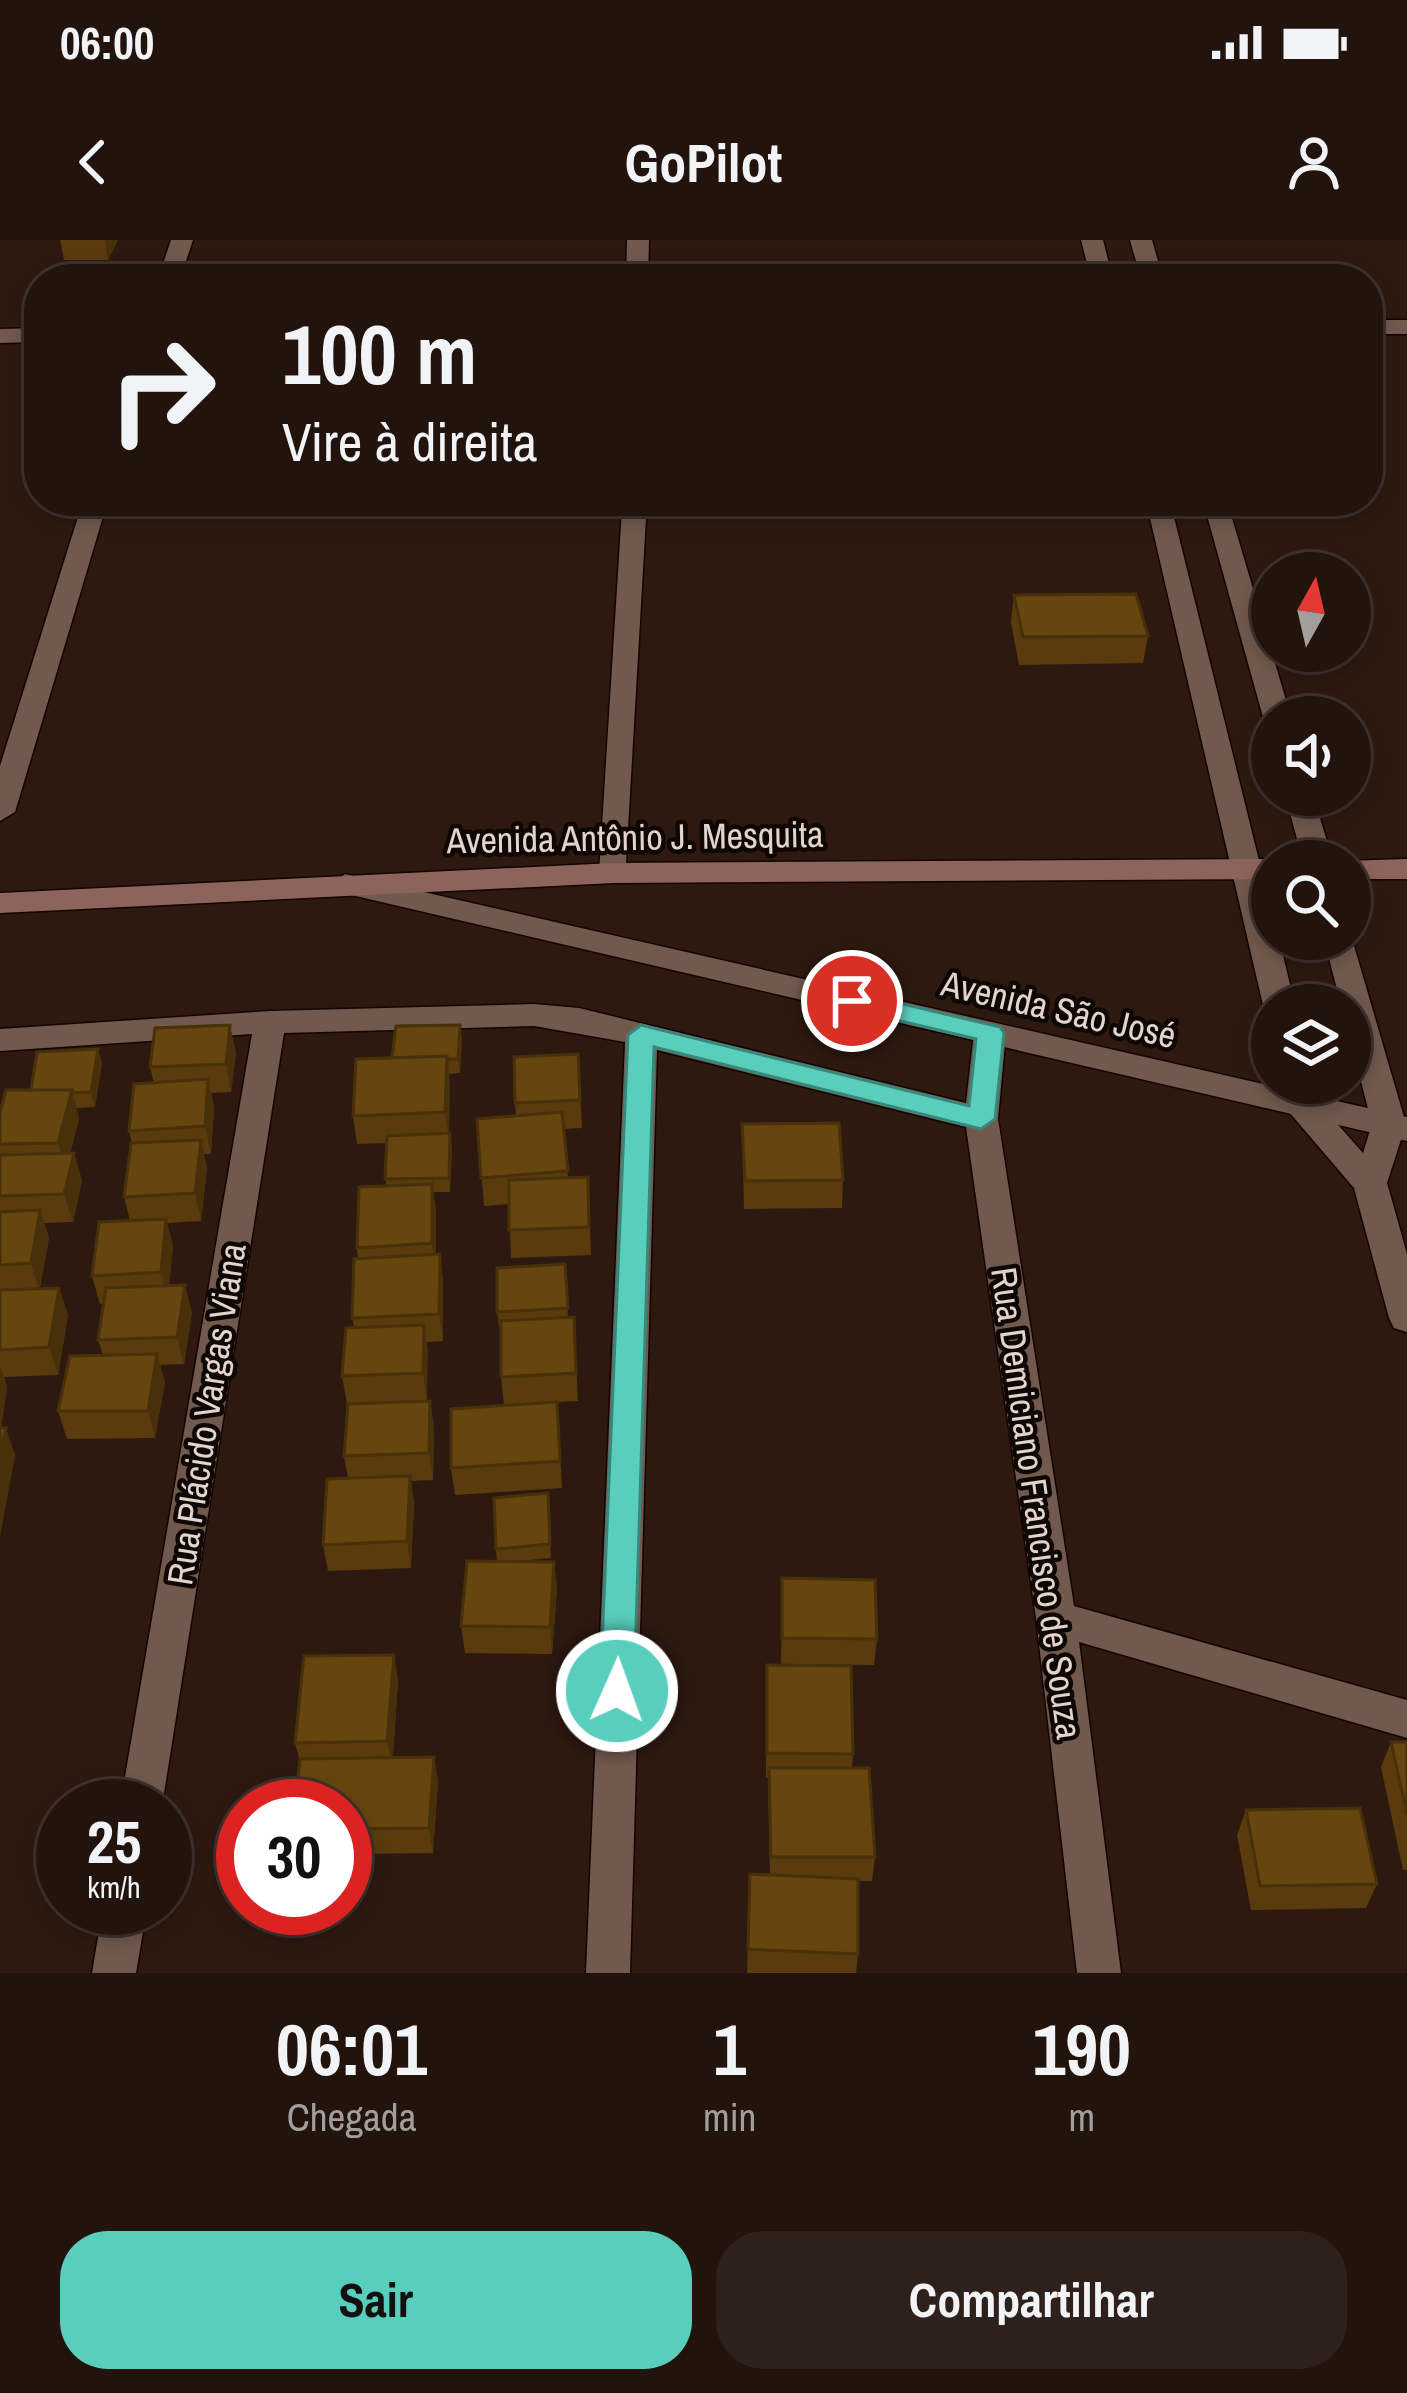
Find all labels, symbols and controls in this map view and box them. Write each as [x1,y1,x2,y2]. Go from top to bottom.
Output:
text: 06:00 [60,12,154,73]
text: GoPilot [625,126,782,199]
icon: back [60,129,126,195]
icon: person [1281,129,1347,195]
text: 100 m [282,297,477,410]
icon: right [84,312,240,468]
text: Vire à direita [282,405,537,478]
north arrow [1251,552,1371,672]
map controls [1251,552,1371,1104]
button: sound [1251,696,1371,816]
street label: Avenida Antônio J. Mesquita [445,810,824,864]
button: search [1251,840,1371,960]
pin [801,950,903,1052]
street label: Avenida São José [936,958,1181,1059]
icon: arrive [819,968,885,1034]
button: layers [1251,984,1371,1104]
street label: Rua Plácido Vargas Viana [155,1240,257,1588]
street label: Rua Demiciano Francisco de Souza [980,1264,1094,1742]
position arrow [554,1628,680,1754]
speed limit sign: 30 [216,1779,372,1935]
text: 25 [87,1801,141,1882]
text: km/h [87,1867,141,1907]
text: 06:01 [276,2000,427,2097]
text: 1 [713,2000,746,2097]
text: 190 [1032,2000,1131,2097]
text: Chegada [287,2091,416,2143]
text: min [703,2091,756,2143]
text: m [1068,2091,1095,2143]
button: Sair [60,2231,692,2369]
button: Compartilhar [716,2231,1347,2369]

